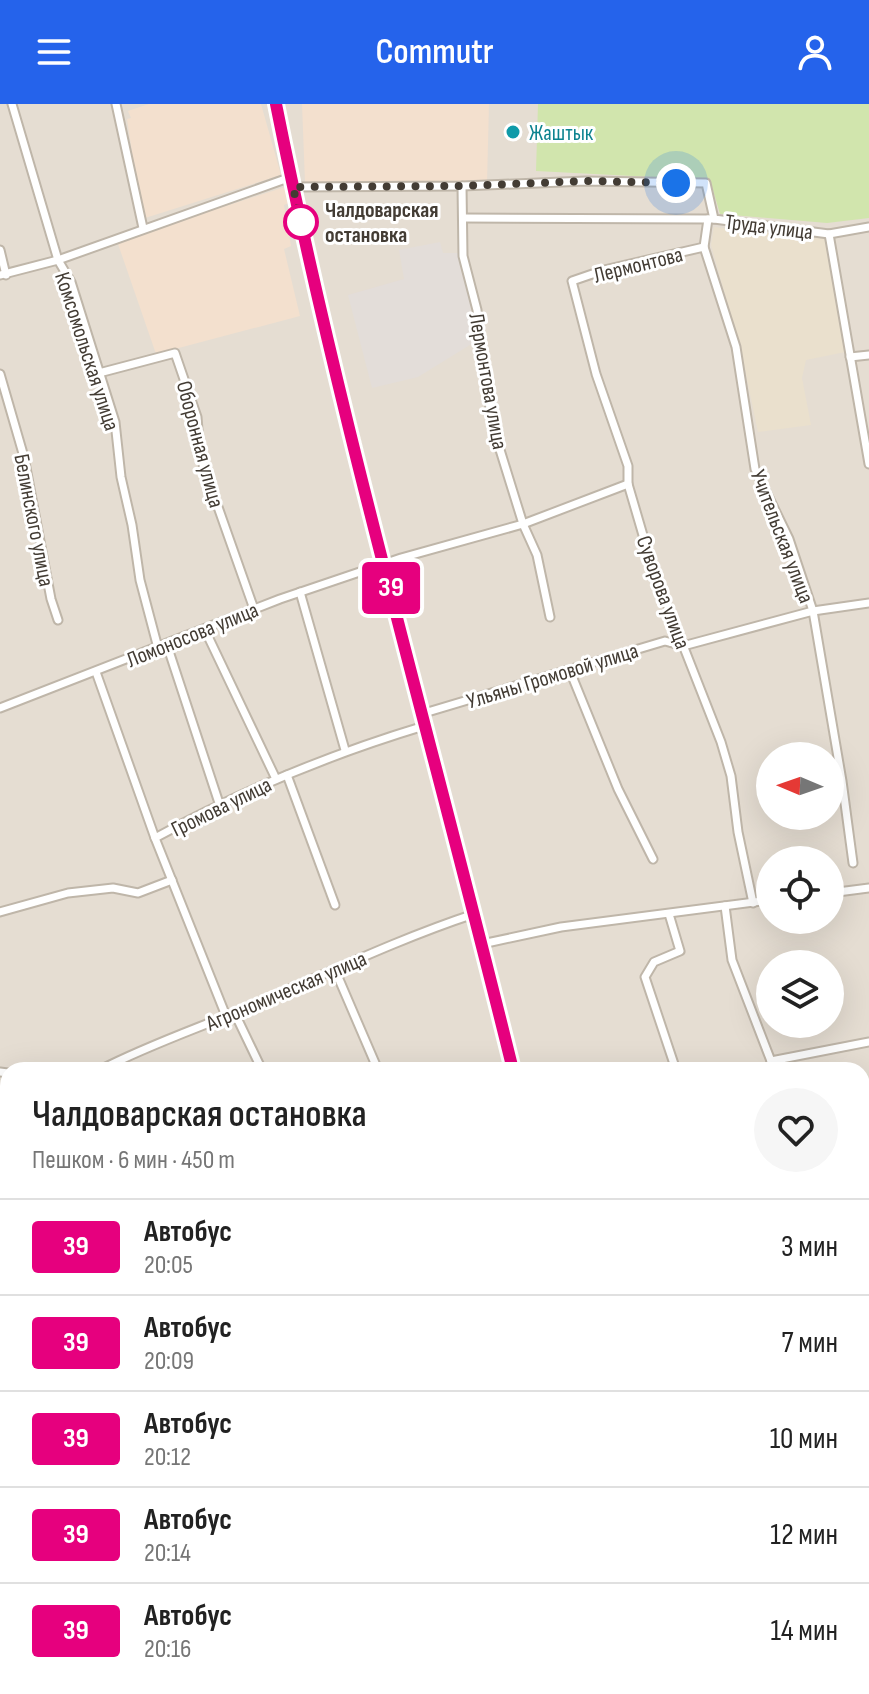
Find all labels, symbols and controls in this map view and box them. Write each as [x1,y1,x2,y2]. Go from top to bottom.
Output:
icon: menu [32,30,76,74]
icon: person [793,30,837,74]
text: Commutr [376,31,493,74]
place label: Жаштык [529,120,594,147]
marker: Жаштык [504,123,522,141]
your location [656,163,696,203]
place label: Чалдоварская остановка [325,197,438,249]
marker: Чалдоварская остановка [284,205,318,239]
street label: Труда улица [723,209,814,246]
street label: Лермонтова [591,241,686,290]
street label: Комсомольская улица [48,269,125,434]
street label: Лермонтова улица [462,311,513,452]
street label: Оборонная улица [170,378,229,511]
street label: Белинского улица [7,452,60,589]
street label: Учительская улица [744,466,819,607]
street label: Суворова улица [630,532,696,653]
line badge: 39 [355,562,427,614]
text: 39 [378,571,404,604]
street label: Ломоносова улица [123,597,262,674]
street label: Ульяны Громовой улица [463,637,642,715]
north arrow [756,742,844,830]
map controls [756,742,844,1038]
street label: Громова улица [167,771,276,843]
button: locate [756,846,844,934]
street label: Агрономическая улица [201,945,371,1038]
button: layers [756,950,844,1038]
button: heart [754,1088,838,1172]
text: Чалдоварская остановка [32,1092,367,1137]
text: Пешком · 6 мин · 450 m [32,1145,235,1176]
text: Автобус [144,1214,232,1250]
text: 3 мин [781,1229,838,1265]
text: 39 [63,1230,89,1263]
text: 20:05 [144,1250,193,1281]
text: Автобус [144,1310,232,1346]
text: 7 мин [782,1325,838,1361]
text: 39 [63,1326,89,1359]
text: 20:09 [144,1346,194,1377]
text: Автобус [144,1406,232,1442]
text: 10 мин [770,1421,838,1457]
text: 39 [63,1422,89,1455]
text: 20:12 [144,1442,191,1473]
text: Автобус [144,1502,232,1538]
text: 12 мин [770,1517,838,1553]
text: 39 [63,1518,89,1551]
text: 20:14 [144,1538,191,1569]
text: Автобус [144,1598,232,1634]
text: 14 мин [770,1613,838,1649]
text: 39 [63,1614,89,1647]
text: 20:16 [144,1634,191,1665]

